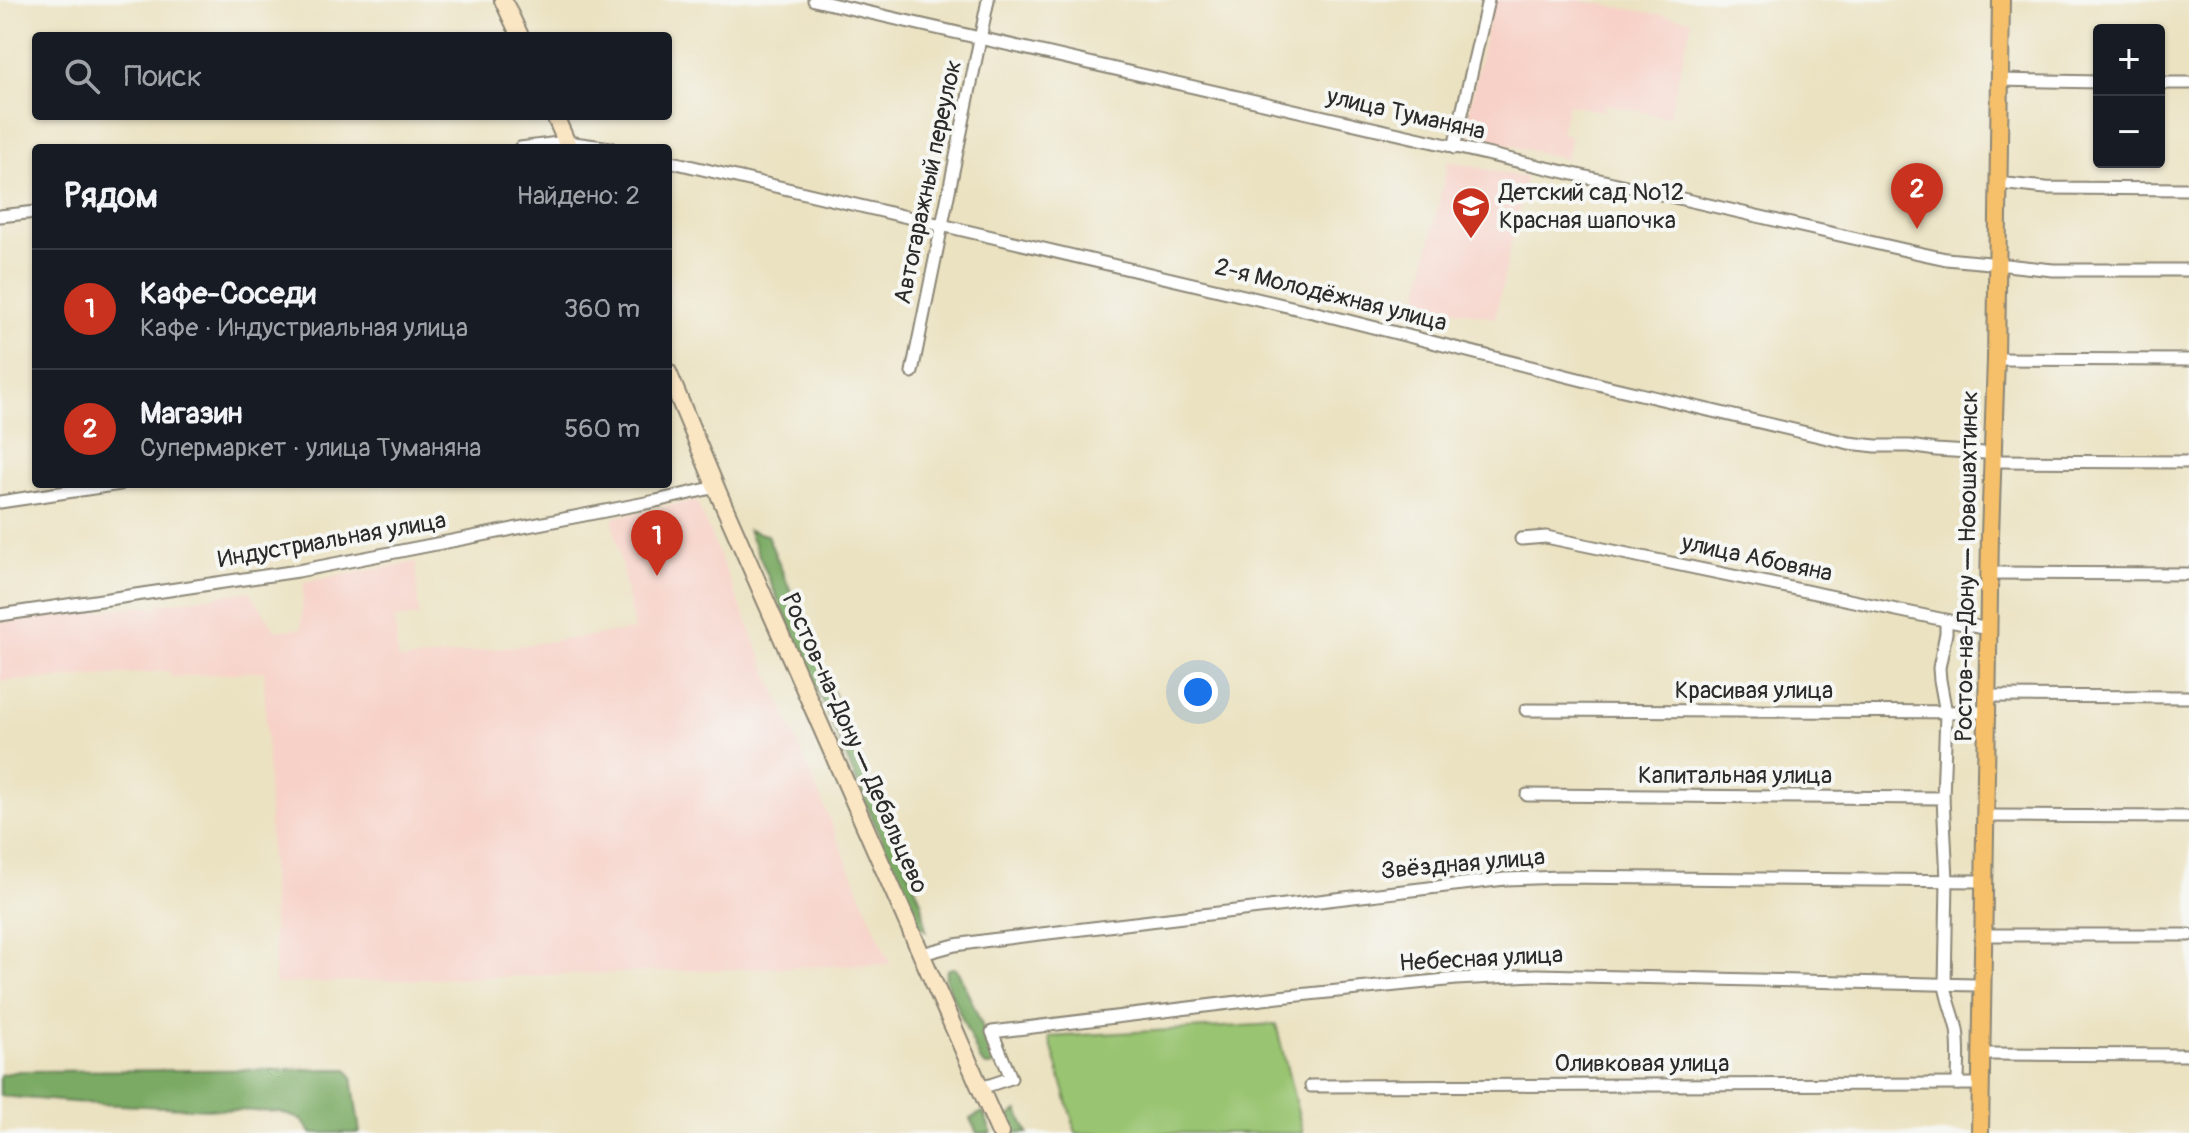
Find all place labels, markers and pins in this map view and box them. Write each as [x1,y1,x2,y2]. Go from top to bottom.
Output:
pin: 2 [1891,163,1943,229]
place label: Детский сад №12 Красная шапочка [1498,178,1684,235]
school or university icon: Детский сад №12 Красная шапочка [1450,185,1492,240]
pin: 1 [631,510,683,576]

